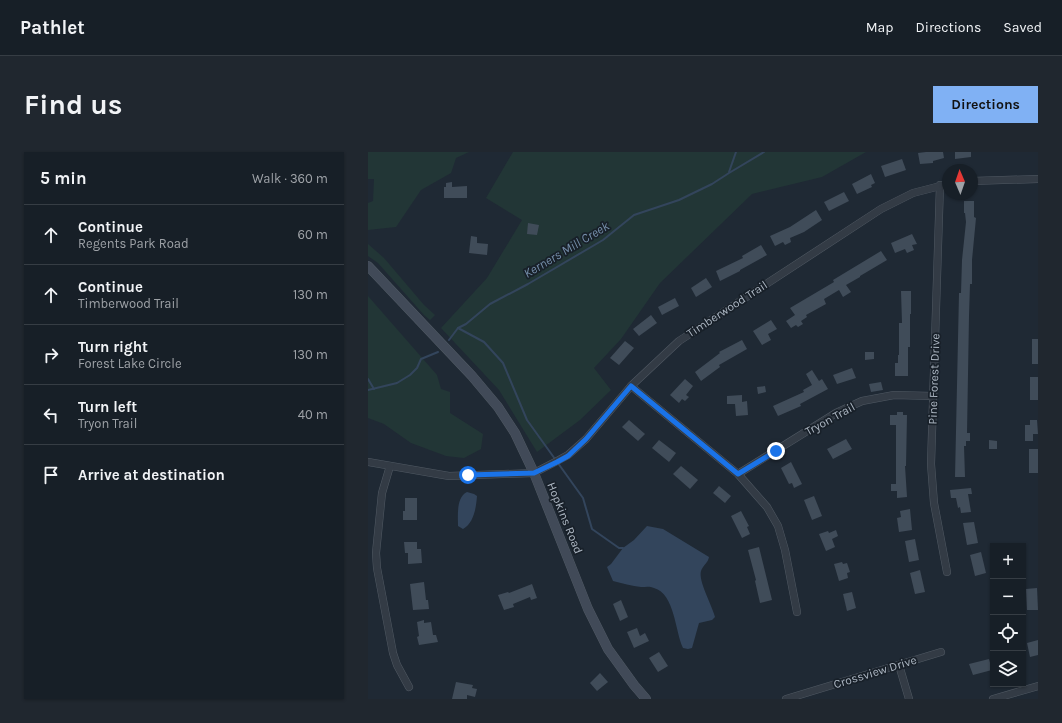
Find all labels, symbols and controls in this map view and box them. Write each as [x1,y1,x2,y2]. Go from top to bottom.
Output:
text: Pathlet [20,17,85,39]
text: Map [866,19,894,36]
text: Directions [916,19,981,36]
text: Saved [1003,19,1042,36]
button: Directions [933,86,1038,123]
text: Find us [24,88,123,121]
north arrow [942,164,978,200]
text: 5 min [40,168,87,188]
text: Walk · 360 m [252,171,328,186]
text: Continue [78,218,143,236]
water label: Kerners Mill Creek [521,218,612,281]
icon: ahead [40,224,62,246]
text: 60 m [298,227,328,242]
text: Regents Park Road [78,236,189,251]
text: Continue [78,278,143,296]
street label: Timberwood Trail [684,278,770,340]
icon: ahead [40,284,62,306]
text: 130 m [293,287,328,302]
text: Timberwood Trail [78,296,179,311]
street label: Pine Forest Drive [925,333,943,425]
text: Turn right [78,338,148,356]
icon: right [40,344,62,366]
text: 130 m [293,347,328,362]
text: Forest Lake Circle [78,356,182,371]
text: Turn left [78,398,137,416]
street label: Tryon Trail [803,400,857,438]
icon: left [40,404,62,426]
text: 40 m [298,407,328,422]
text: Tryon Trail [78,416,137,431]
route end [767,442,785,460]
icon: arrive [40,464,62,486]
text: Arrive at destination [78,466,225,484]
route start [459,466,477,484]
street label: Hopkins Road [544,480,586,556]
map controls [990,543,1026,687]
button: + [990,543,1026,579]
button: − [990,579,1026,615]
button: locate [990,615,1026,651]
button: layers [990,651,1026,687]
street label: Crossview Drive [832,653,918,691]

